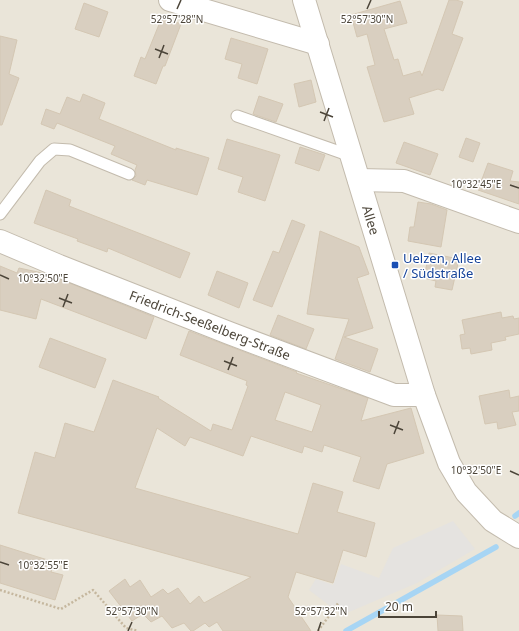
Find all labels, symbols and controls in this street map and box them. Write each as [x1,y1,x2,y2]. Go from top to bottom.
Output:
text: 52°57'28"N [151,12,203,26]
text: 52°57'30"N [341,12,393,26]
text: 10°32'45"E [451,177,501,191]
street label: Allee [358,203,384,237]
place label: Uelzen, Allee / Südstraße [403,249,481,282]
marker: Uelzen, Allee / Südstraße [390,260,400,270]
text: 10°32'50"E [18,271,68,285]
street label: Friedrich-Seeßelberg-Straße [127,286,293,364]
text: 10°32'50"E [451,463,501,477]
text: 10°32'55"E [18,558,68,572]
scale bar [379,593,436,619]
text: 20 m [385,598,413,615]
text: 52°57'30"N [106,604,158,618]
text: 52°57'32"N [295,604,347,618]

